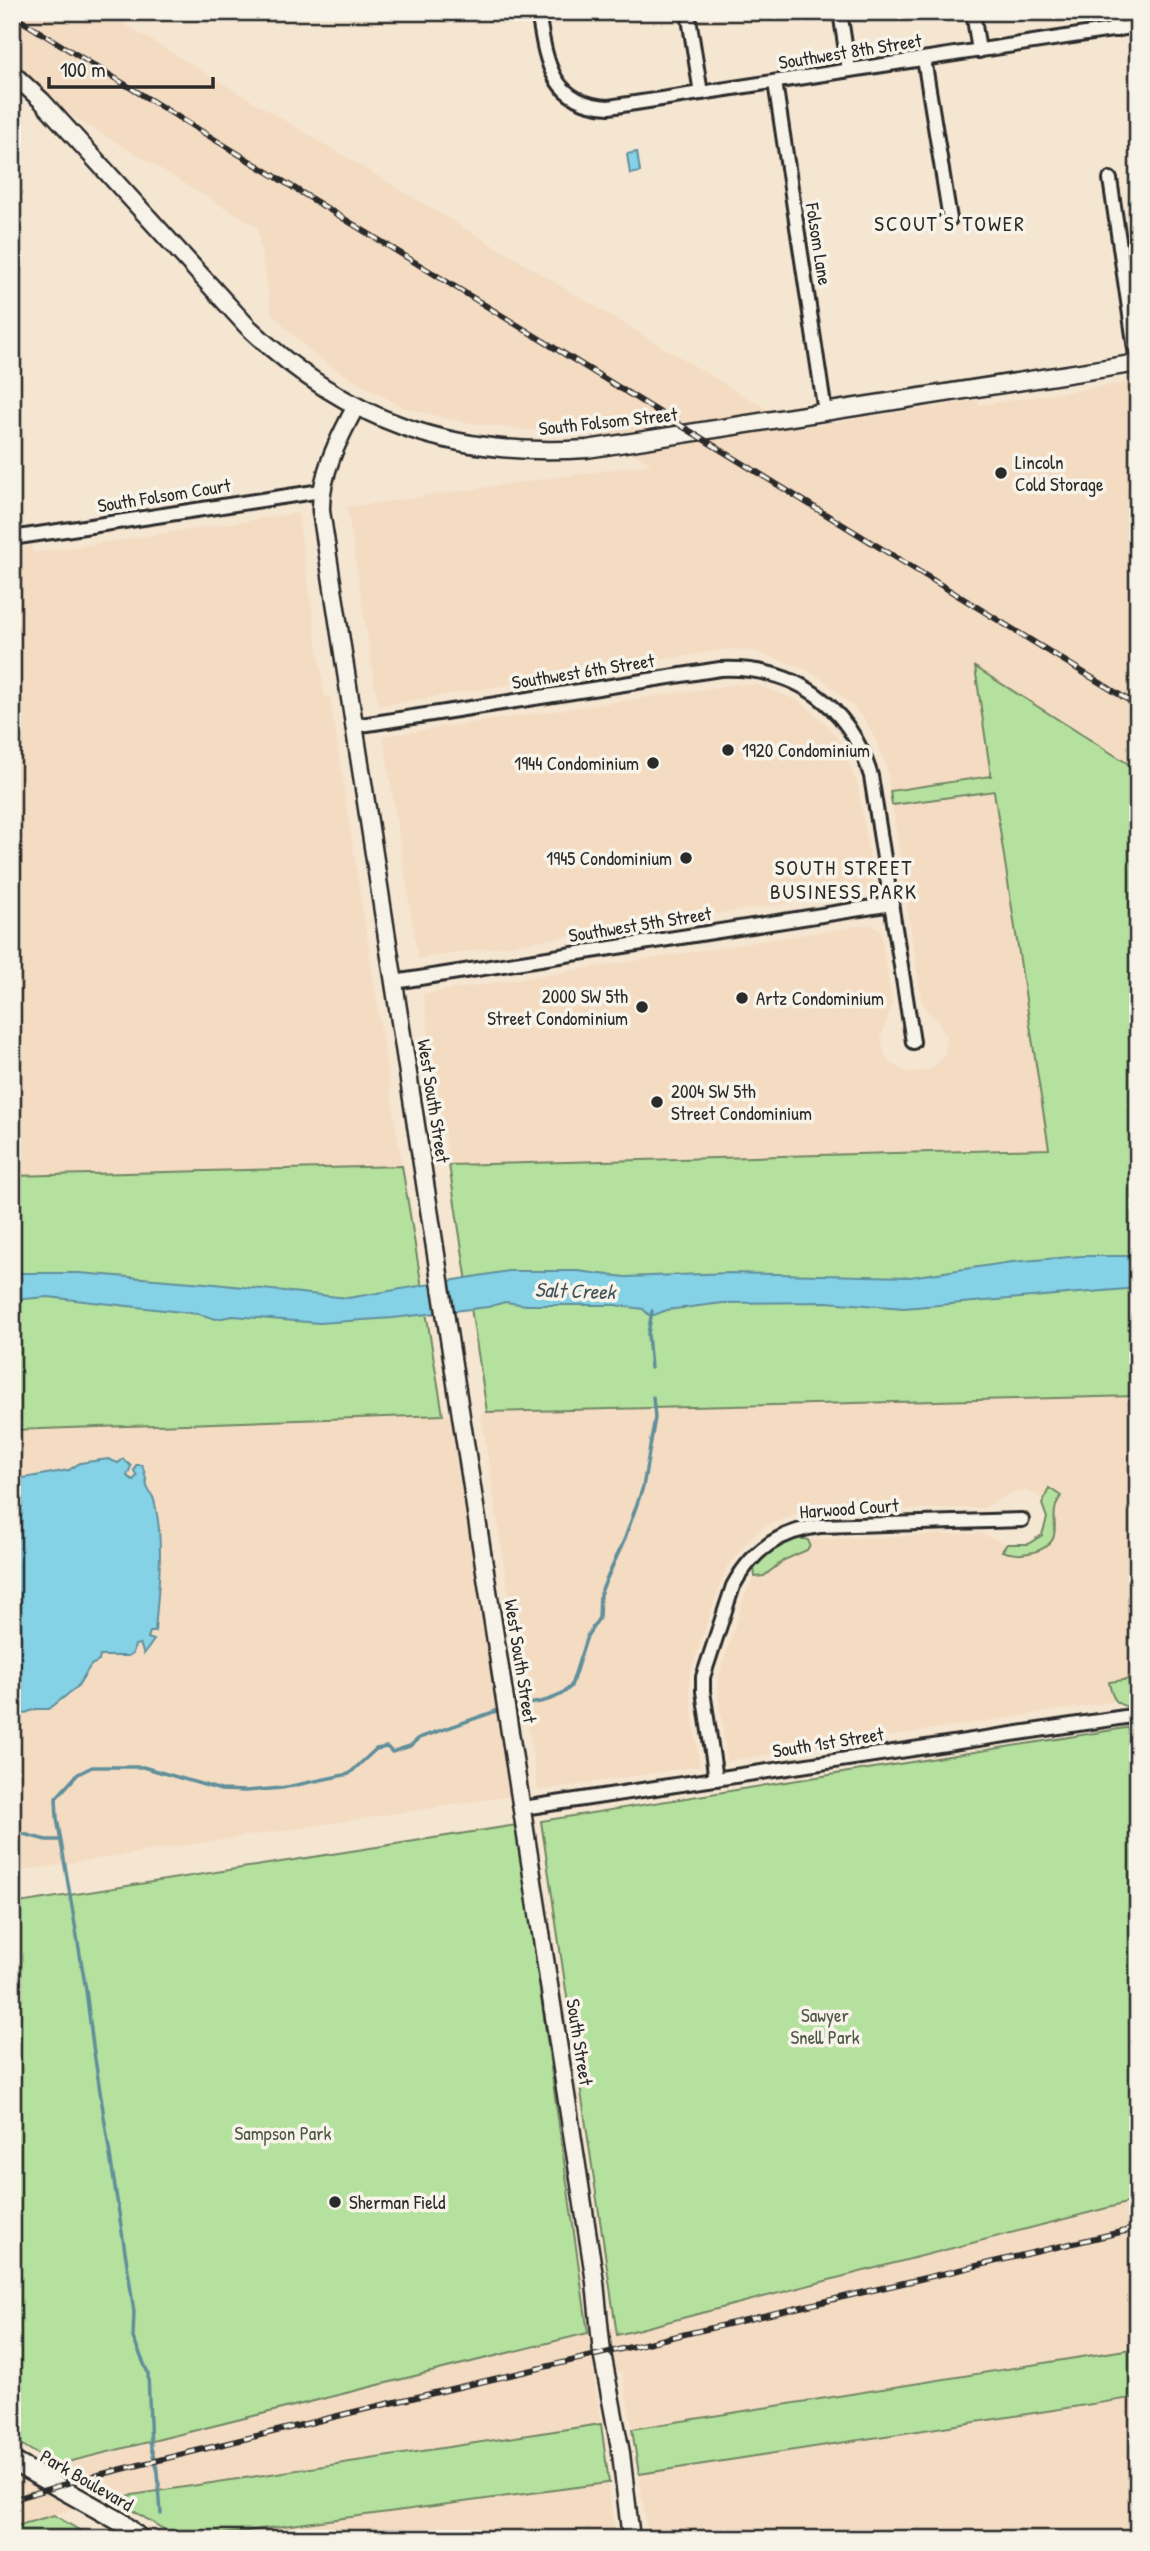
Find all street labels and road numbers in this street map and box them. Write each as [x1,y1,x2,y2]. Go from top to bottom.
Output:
street label: Southwest 8th Street [777,27,924,75]
street label: Folsom Lane [800,200,838,287]
street label: South Folsom Street [537,401,679,441]
street label: South Folsom Court [96,472,233,518]
street label: Southwest 6th Street [510,647,656,695]
street label: Southwest 5th Street [567,900,714,948]
street label: West South Street [411,1037,457,1165]
street label: Harwood Court [799,1492,900,1524]
street label: West South Street [498,1597,544,1725]
street label: South 1st Street [771,1720,886,1764]
street label: South Street [560,1997,600,2087]
street label: Park Boulevard [36,2443,139,2517]

